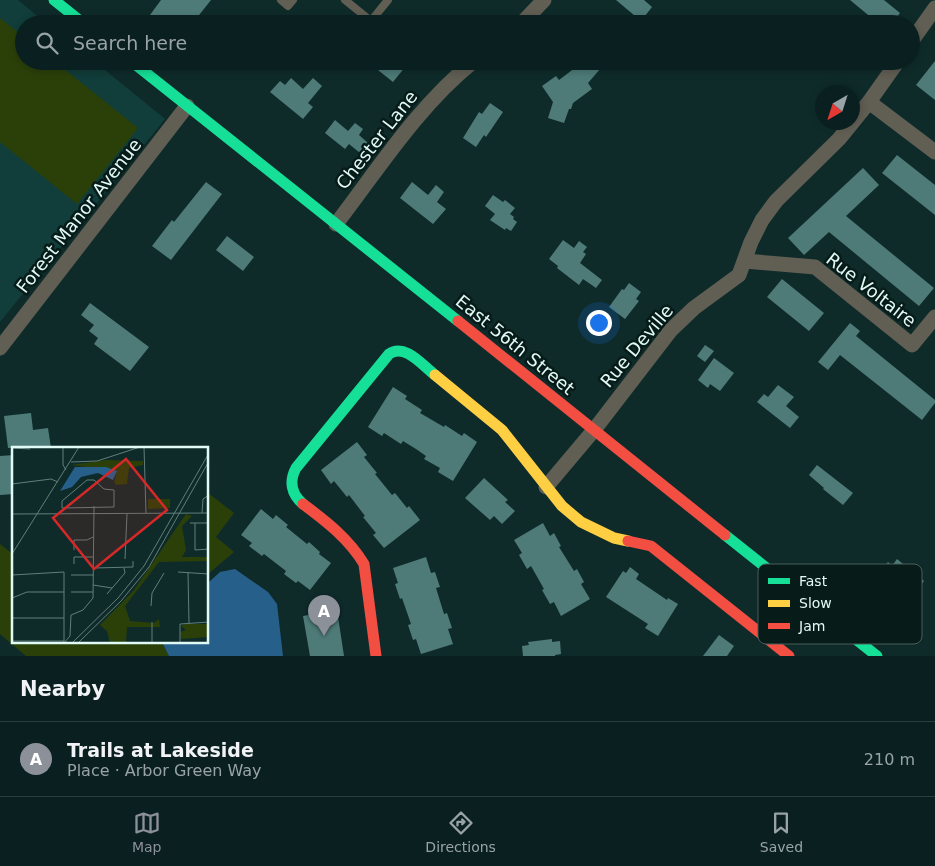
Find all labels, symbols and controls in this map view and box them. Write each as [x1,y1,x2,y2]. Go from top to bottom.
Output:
search box [15,15,920,70]
icon: search [33,29,61,57]
text: Search here [73,32,187,54]
north arrow [815,85,860,130]
street label: Chester Lane [332,86,422,193]
street label: Forest Manor Avenue [12,134,145,297]
street label: Rue Voltaire [822,248,920,331]
street label: East 56th Street [452,290,579,399]
street label: Rue Deville [596,300,677,391]
your location [586,310,612,336]
inset map [12,447,209,644]
legend [758,564,922,644]
text: Fast [799,573,828,589]
pin: A [308,595,340,636]
text: Slow [799,595,832,611]
text: Jam [798,618,825,634]
text: Nearby [20,677,105,701]
text: Trails at Lakeside [67,739,254,761]
text: A [30,750,42,769]
text: 210 m [864,750,915,769]
text: Place · Arbor Green Way [67,761,262,780]
tab: Map [132,809,161,855]
tab: Directions [425,809,496,855]
tab: Saved [760,809,803,855]

